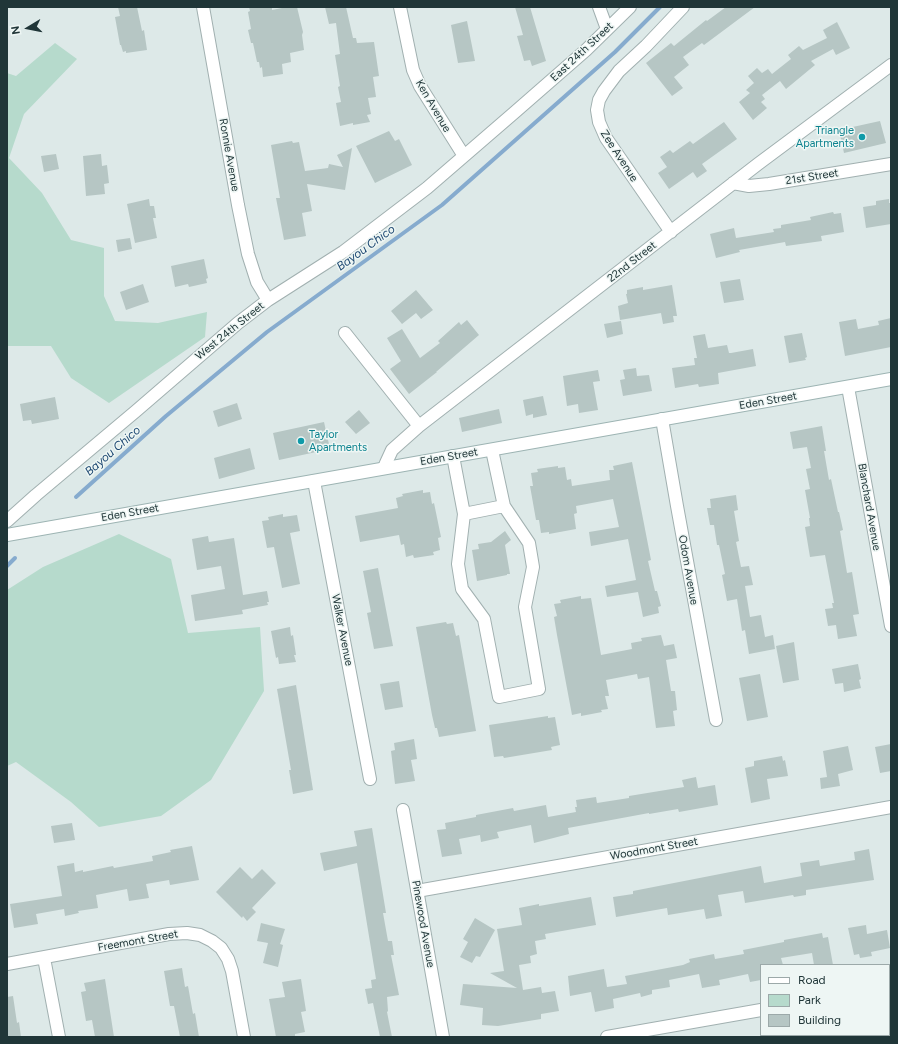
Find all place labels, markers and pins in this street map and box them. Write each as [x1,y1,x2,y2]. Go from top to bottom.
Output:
place label: Triangle Apartments [796,124,854,150]
marker: Triangle Apartments [857,132,867,142]
place label: Taylor Apartments [309,428,367,454]
marker: Taylor Apartments [296,436,306,446]

